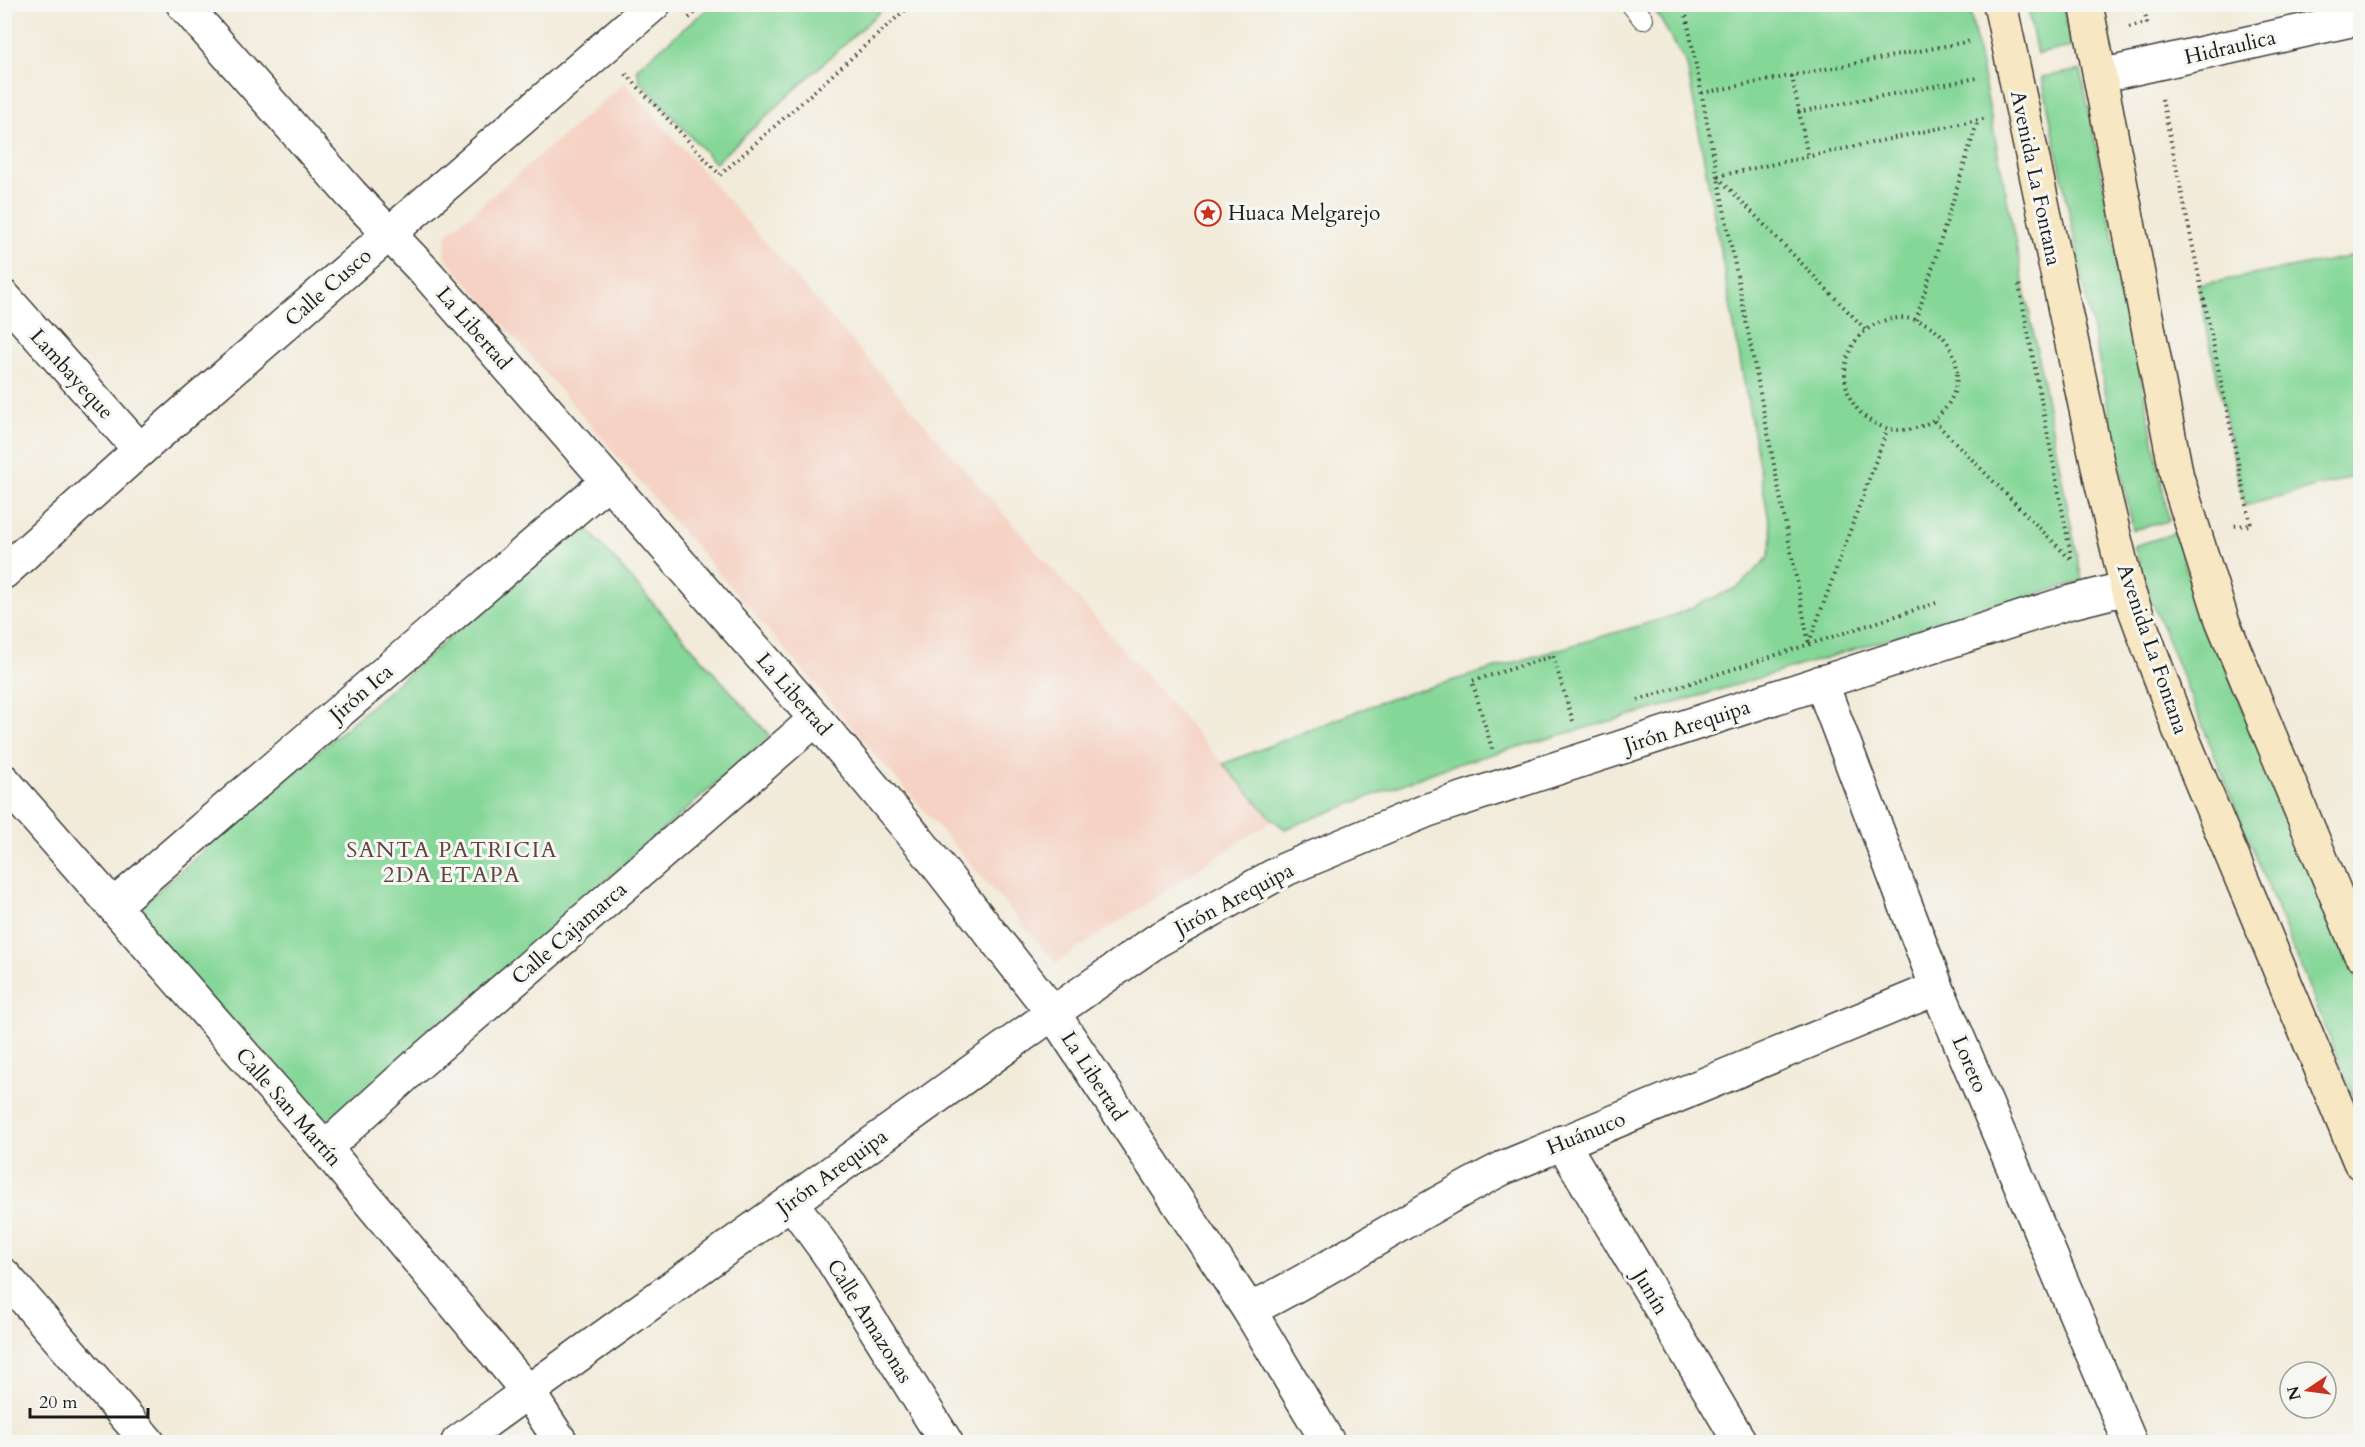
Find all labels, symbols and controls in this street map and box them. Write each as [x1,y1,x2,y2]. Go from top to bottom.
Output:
street label: Hidraulica [2182,23,2279,72]
street label: Avenida La Fontana [2003,88,2068,268]
place icon: Huaca Melgarejo [1193,198,1223,228]
place label: Huaca Melgarejo [1228,199,1380,228]
street label: Calle Cusco [279,241,378,333]
street label: La Libertad [429,281,518,376]
street label: Lambayeque [23,323,120,426]
street label: Avenida La Fontana [2110,560,2195,738]
street label: La Libertad [749,647,838,742]
street label: Jirón Ica [321,658,399,731]
street label: Jirón Arequipa [1618,692,1754,761]
district label: SANTA PATRICIA 2DA ETAPA [346,835,558,890]
street label: Jirón Arequipa [1167,856,1299,944]
street label: Calle Cajamarca [505,875,633,992]
street label: La Libertad [1054,1026,1133,1127]
street label: Loreto [1945,1031,1994,1097]
street label: Calle San Martín [229,1042,349,1173]
street label: Huánuco [1542,1105,1630,1162]
street label: Jirón Arequipa [768,1122,894,1224]
street label: Calle Amazonas [820,1254,919,1389]
street label: Junín [1624,1261,1675,1321]
north arrow [2278,1360,2338,1420]
scale bar [30,1381,148,1419]
text: N [2282,1384,2307,1402]
text: 20 m [39,1390,78,1415]

